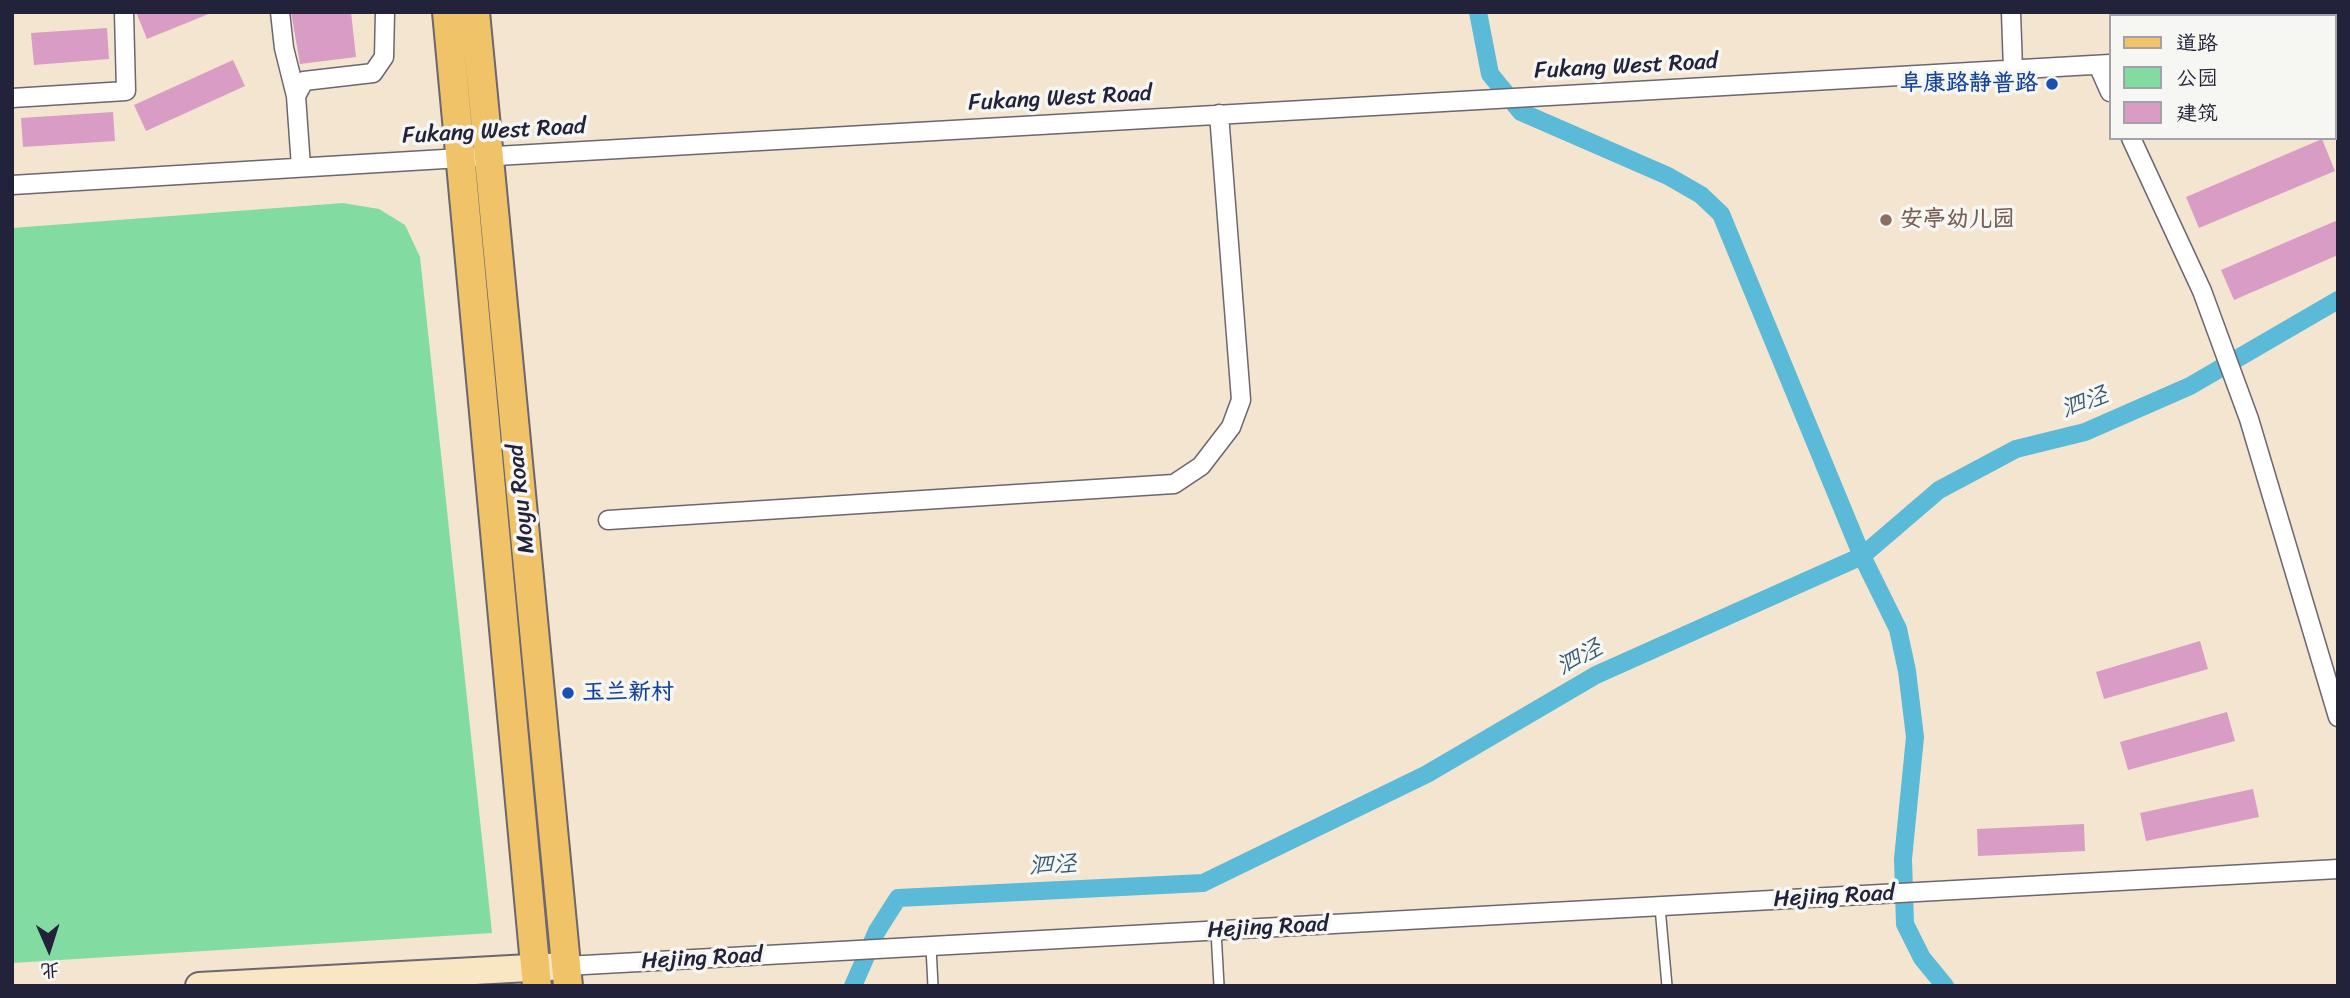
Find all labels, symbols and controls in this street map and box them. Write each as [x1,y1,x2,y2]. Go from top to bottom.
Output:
legend [2108,14,2336,140]
text: 道路 [2176,24,2218,62]
street label: Fukang West Road [1533,48,1719,86]
text: 公园 [2176,59,2218,97]
place label: 阜康路静普路 [1900,70,2038,98]
marker: 阜康路静普路 [2044,76,2060,92]
street label: Fukang West Road [967,80,1153,118]
text: 建筑 [2176,94,2218,132]
street label: Fukang West Road [401,113,587,151]
place label: 安亭幼儿园 [1900,206,2015,234]
marker: 安亭幼儿园 [1878,212,1894,228]
water label: 泗泾 [2058,381,2112,425]
street label: Moyu Road [503,443,541,555]
water label: 泗泾 [1552,634,1608,682]
place label: 玉兰新村 [582,679,674,707]
marker: 玉兰新村 [560,685,576,701]
water label: 泗泾 [1028,850,1078,882]
street label: Hejing Road [1773,880,1895,914]
street label: Hejing Road [1207,911,1329,945]
north arrow [14,914,84,984]
street label: Hejing Road [641,942,763,976]
text: 北 [40,953,60,987]

